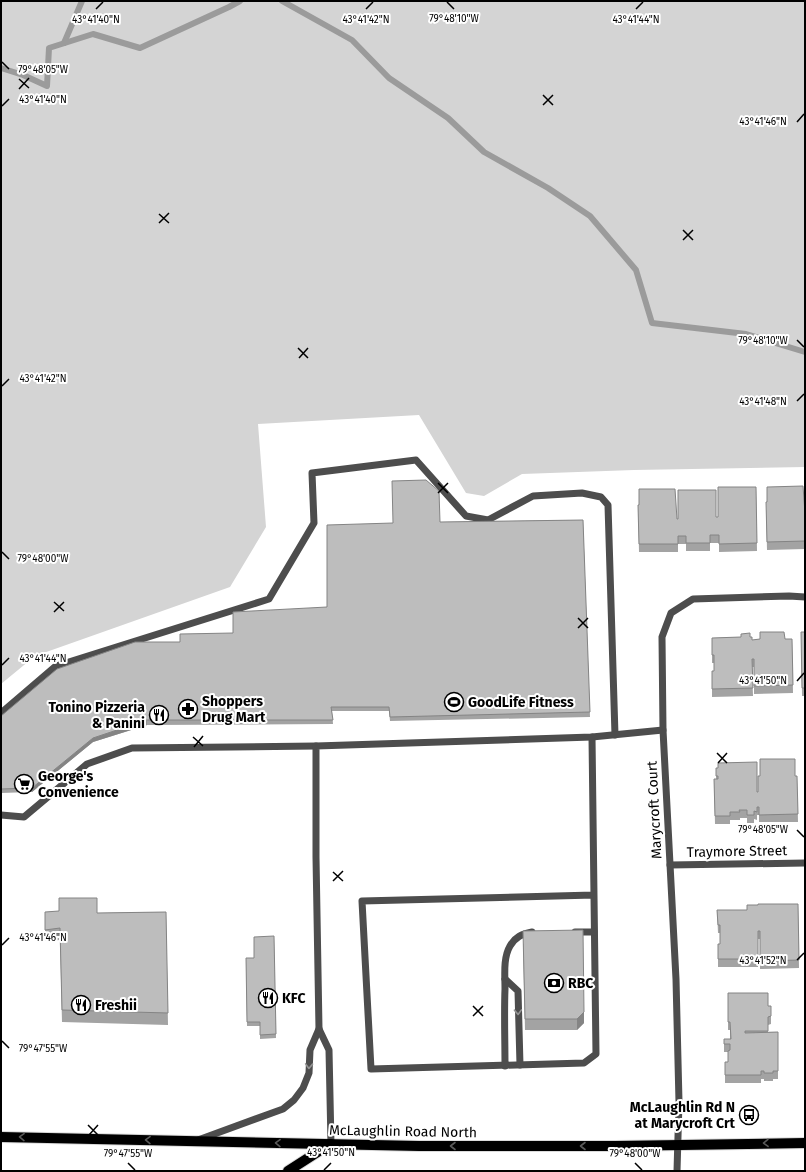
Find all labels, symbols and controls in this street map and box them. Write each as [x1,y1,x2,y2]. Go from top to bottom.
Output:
text: 79°48'10"W [429,13,480,25]
text: 43°41'40"N [72,14,120,26]
text: 43°41'42"N [342,14,390,26]
text: 43°41'44"N [612,14,660,26]
text: 79°48'05"W [18,64,69,76]
text: 43°41'40"N [19,94,67,106]
text: 43°41'46"N [739,116,787,128]
text: 79°48'10"W [738,335,789,347]
text: 43°41'42"N [19,373,67,385]
text: 43°41'48"N [739,396,787,408]
text: 79°48'00"W [18,553,69,565]
text: 43°41'44"N [19,653,67,665]
text: 43°41'50"N [739,675,787,687]
sports icon: GoodLife Fitness [443,691,465,713]
place label: Shoppers Drug Mart [202,693,266,726]
place label: GoodLife Fitness [468,694,574,711]
pharmacy icon: Shoppers Drug Mart [177,698,199,720]
place label: Tonino Pizzeria & Panini [48,699,145,732]
restaurant icon: Tonino Pizzeria & Panini [148,704,170,726]
street label: Marycroft Court [643,759,666,860]
place label: George's Convenience [38,768,119,801]
supermarket icon: George's Convenience [13,773,35,795]
text: 79°48'05"W [738,824,789,836]
street label: Traymore Street [687,842,788,861]
text: 43°41'46"N [19,932,67,944]
text: 43°41'52"N [739,955,787,967]
bank icon: RBC [543,972,565,994]
place label: RBC [568,975,593,992]
restaurant icon: KFC [257,987,279,1009]
place label: KFC [282,990,305,1007]
restaurant icon: Freshii [70,994,92,1016]
place label: Freshii [95,997,137,1014]
one-way arrow [514,1009,523,1015]
text: 79°47'55"W [19,1043,68,1055]
one-way arrow [305,1063,313,1069]
place label: McLaughlin Rd N at Marycroft Crt [630,1099,736,1132]
bus stop icon: McLaughlin Rd N at Marycroft Crt [738,1104,760,1126]
street label: McLaughlin Road North [329,1122,477,1141]
one-way arrow [19,1133,25,1141]
one-way arrow [145,1136,151,1144]
one-way arrow [275,1139,281,1147]
one-way arrow [763,1139,769,1147]
one-way arrow [450,1142,456,1150]
one-way arrow [580,1142,586,1150]
text: 43°41'50"N [307,1147,355,1159]
text: 79°47'55"W [104,1148,153,1160]
text: 79°48'00"W [610,1148,661,1160]

